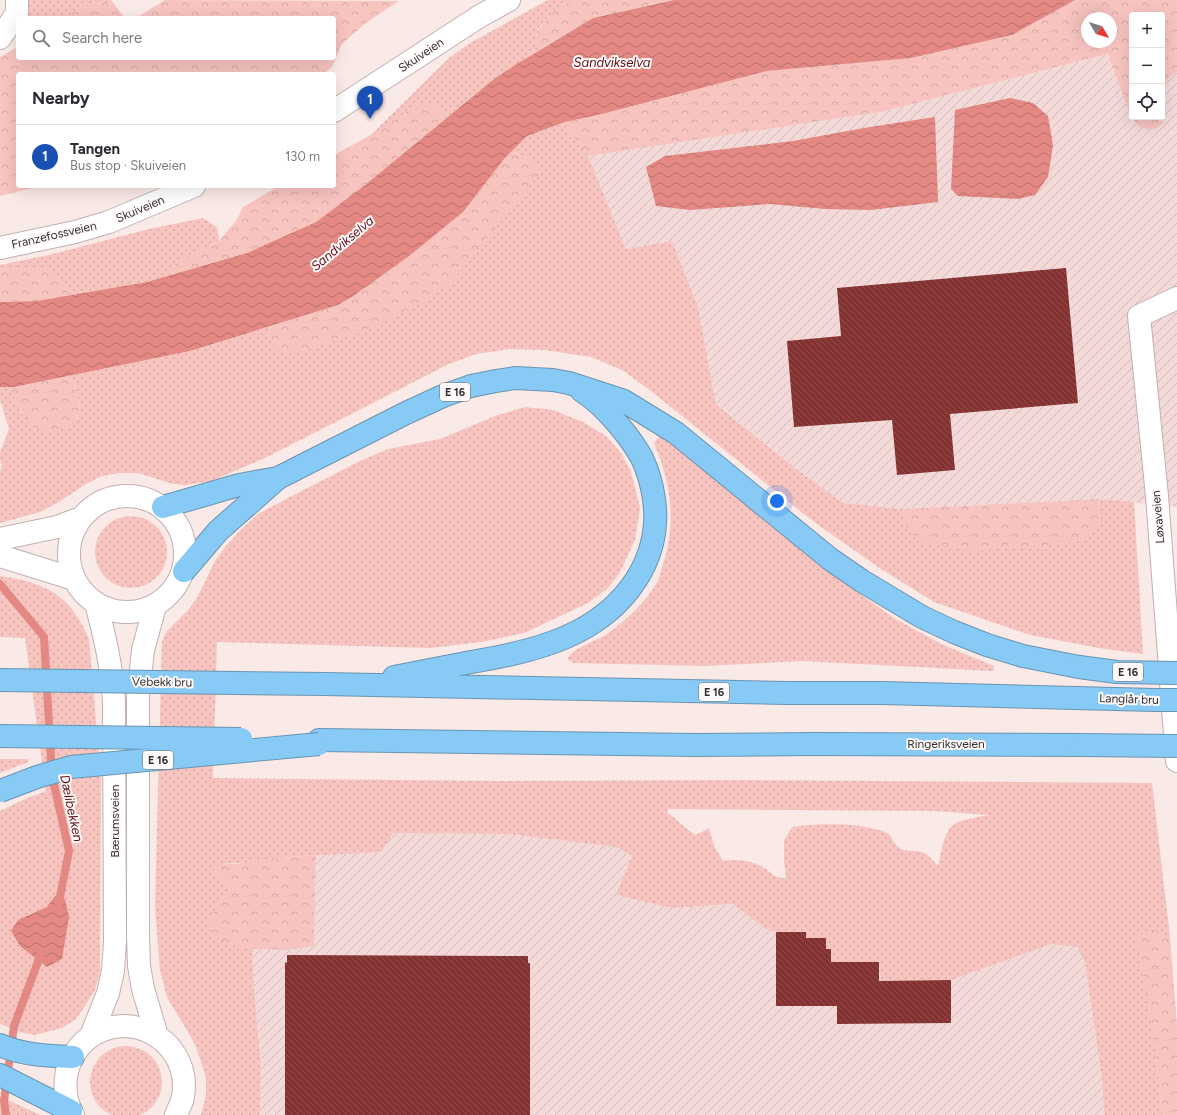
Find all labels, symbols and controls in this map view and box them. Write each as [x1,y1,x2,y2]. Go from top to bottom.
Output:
north arrow [1081,12,1117,48]
map controls [1129,12,1165,120]
button: + [1129,12,1165,48]
search box [16,16,336,60]
icon: search [30,27,52,49]
text: Search here [62,29,142,47]
street label: Skuiveien [396,35,446,75]
button: − [1129,48,1165,84]
water label: Sandvikselva [574,55,651,70]
button: locate [1129,84,1165,120]
pin: 1 [357,86,383,119]
text: Nearby [32,88,90,108]
text: Tangen [70,140,120,158]
text: 1 [42,149,48,164]
text: 130 m [285,149,320,164]
text: Bus stop · Skuiveien [70,158,186,173]
street label: Skuiveien [114,192,167,225]
water label: Sandvikselva [308,213,377,274]
street label: Franzefossveien [10,218,98,252]
road number: E 16 [440,383,470,401]
street label: Løxaveien [1149,489,1167,544]
your location [767,491,787,511]
road number: E 16 [1113,663,1143,681]
street label: Vebekk bru [132,674,192,690]
road number: E 16 [699,683,729,701]
street label: Langlår bru [1099,691,1159,707]
street label: Ringeriksveien [907,737,985,751]
road number: E 16 [143,751,173,769]
water label: Dælibekken [57,773,86,843]
street label: Bærumsveien [108,784,122,858]

